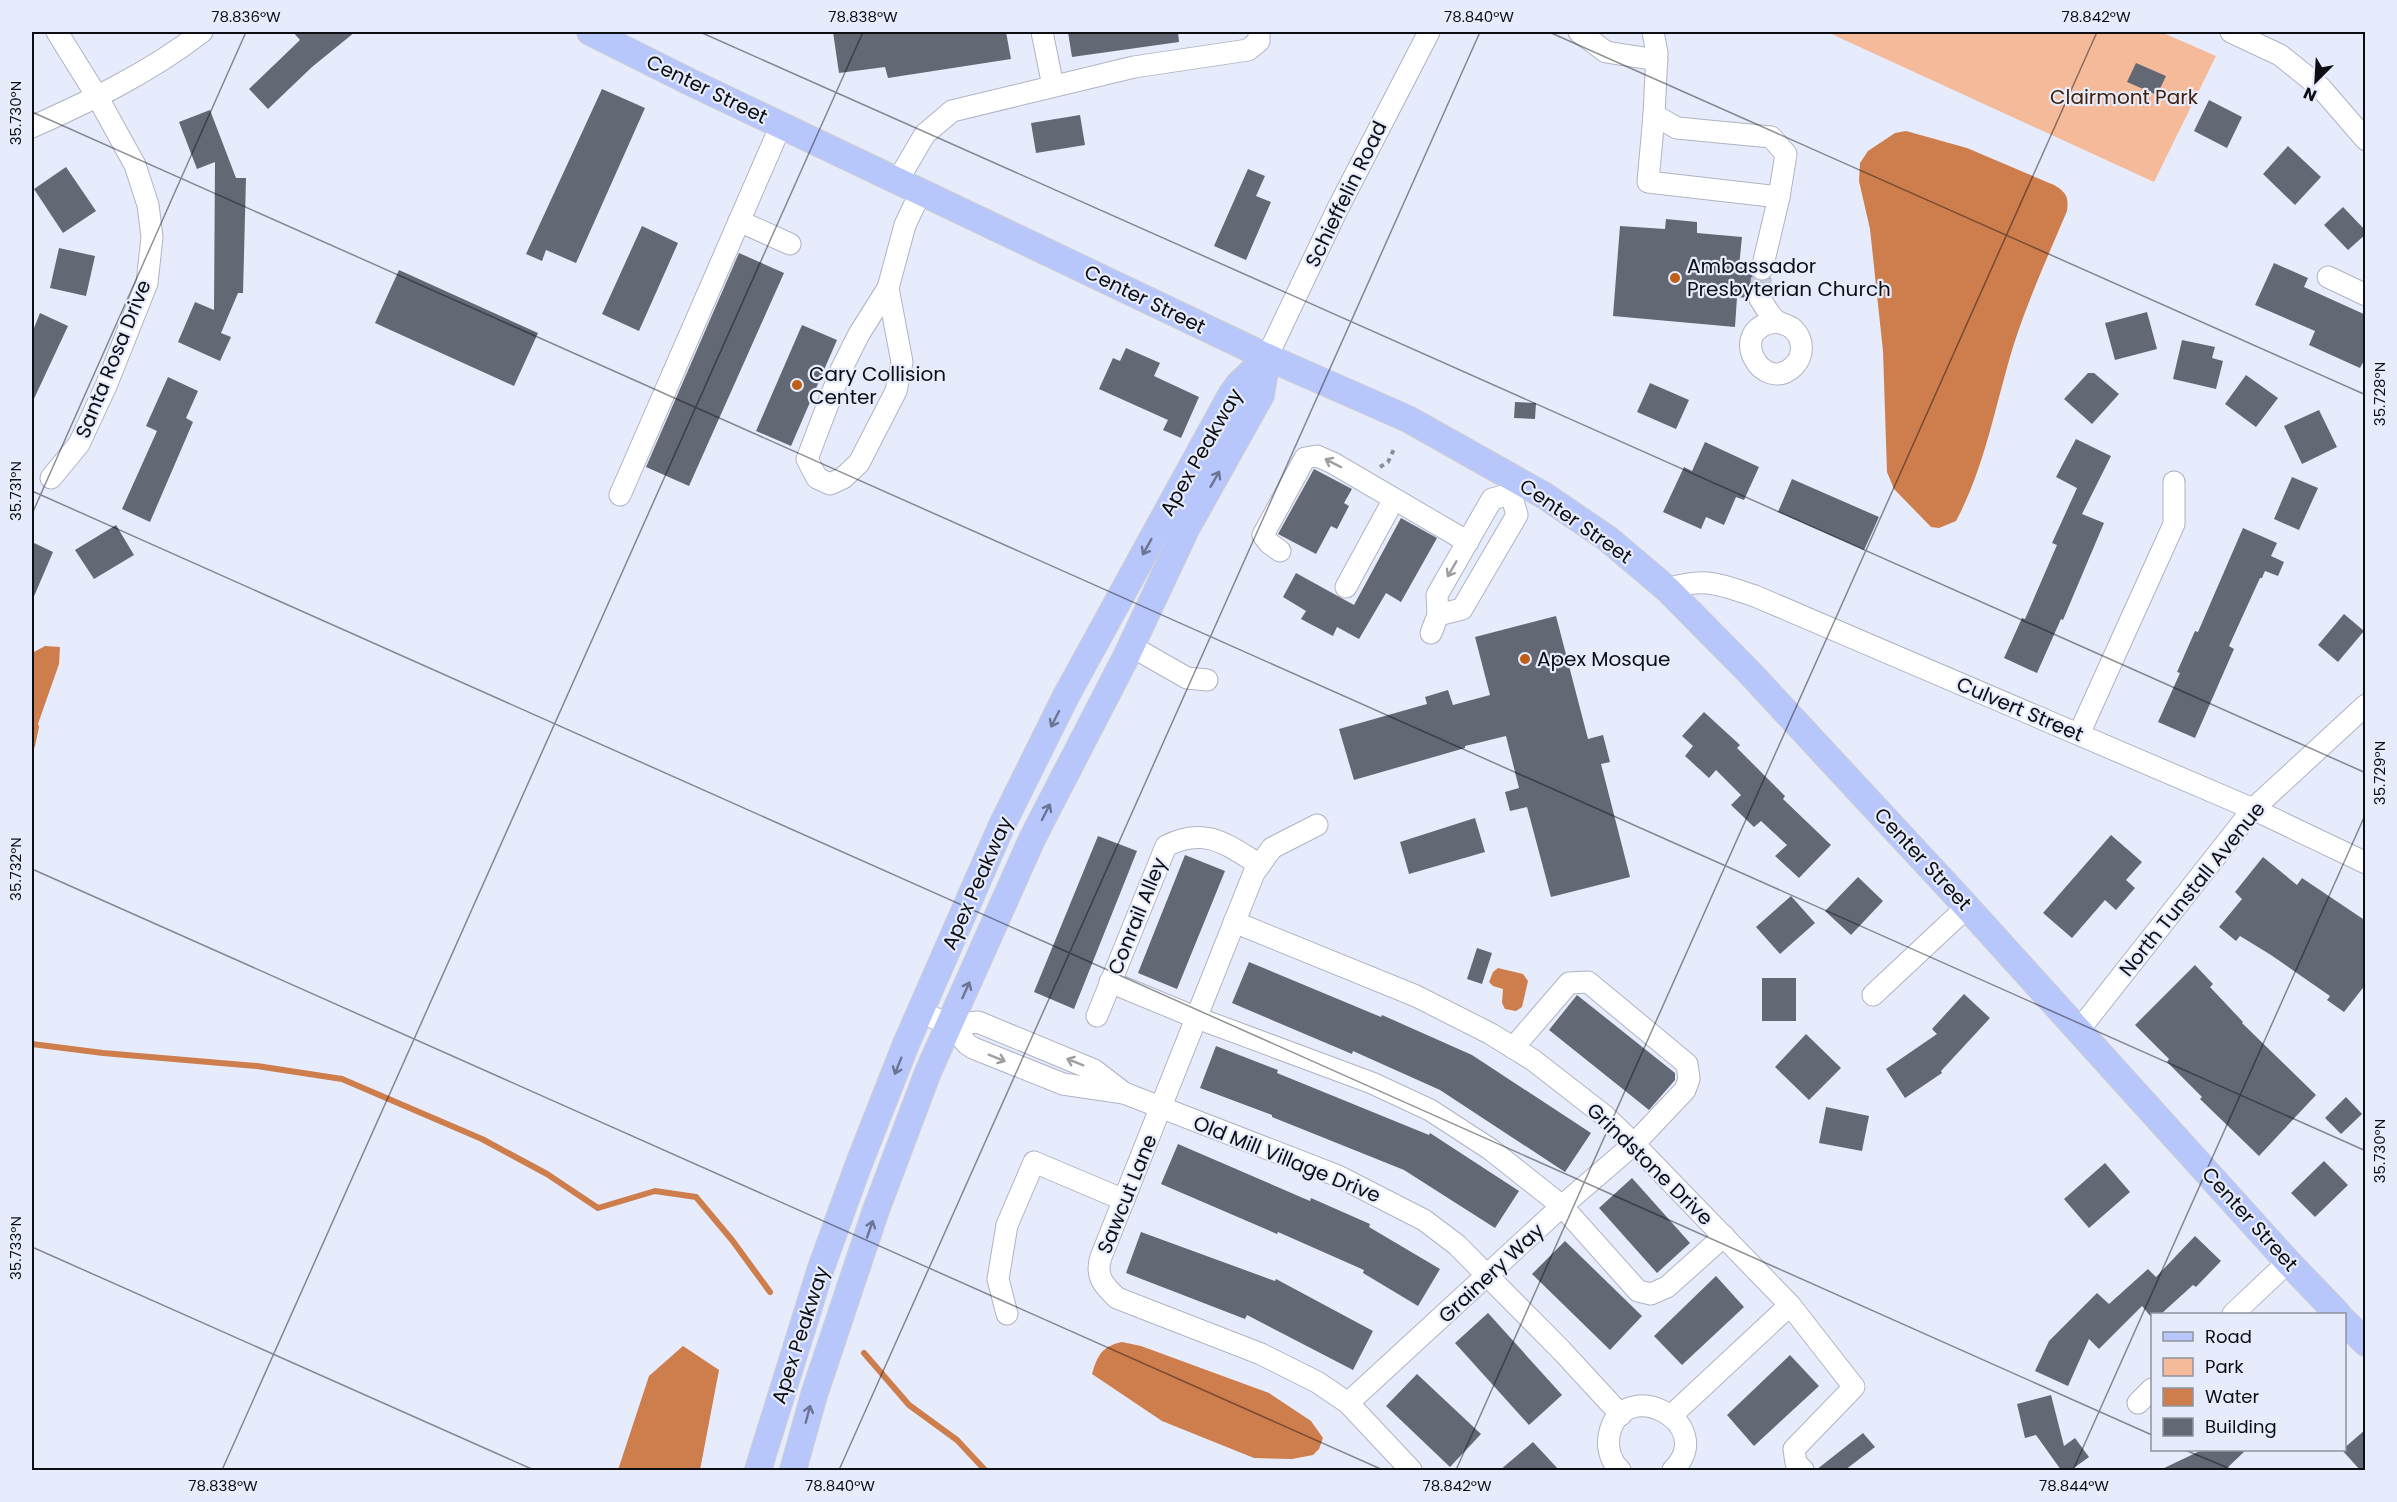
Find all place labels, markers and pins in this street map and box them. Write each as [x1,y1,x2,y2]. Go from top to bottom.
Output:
place label: Ambassador Presbyterian Church [1687,252,1891,303]
marker: Ambassador Presbyterian Church [1668,271,1682,285]
place label: Cary Collision Center [809,360,946,411]
marker: Cary Collision Center [790,378,804,392]
place label: Apex Mosque [1537,645,1671,673]
marker: Apex Mosque [1518,652,1532,666]

